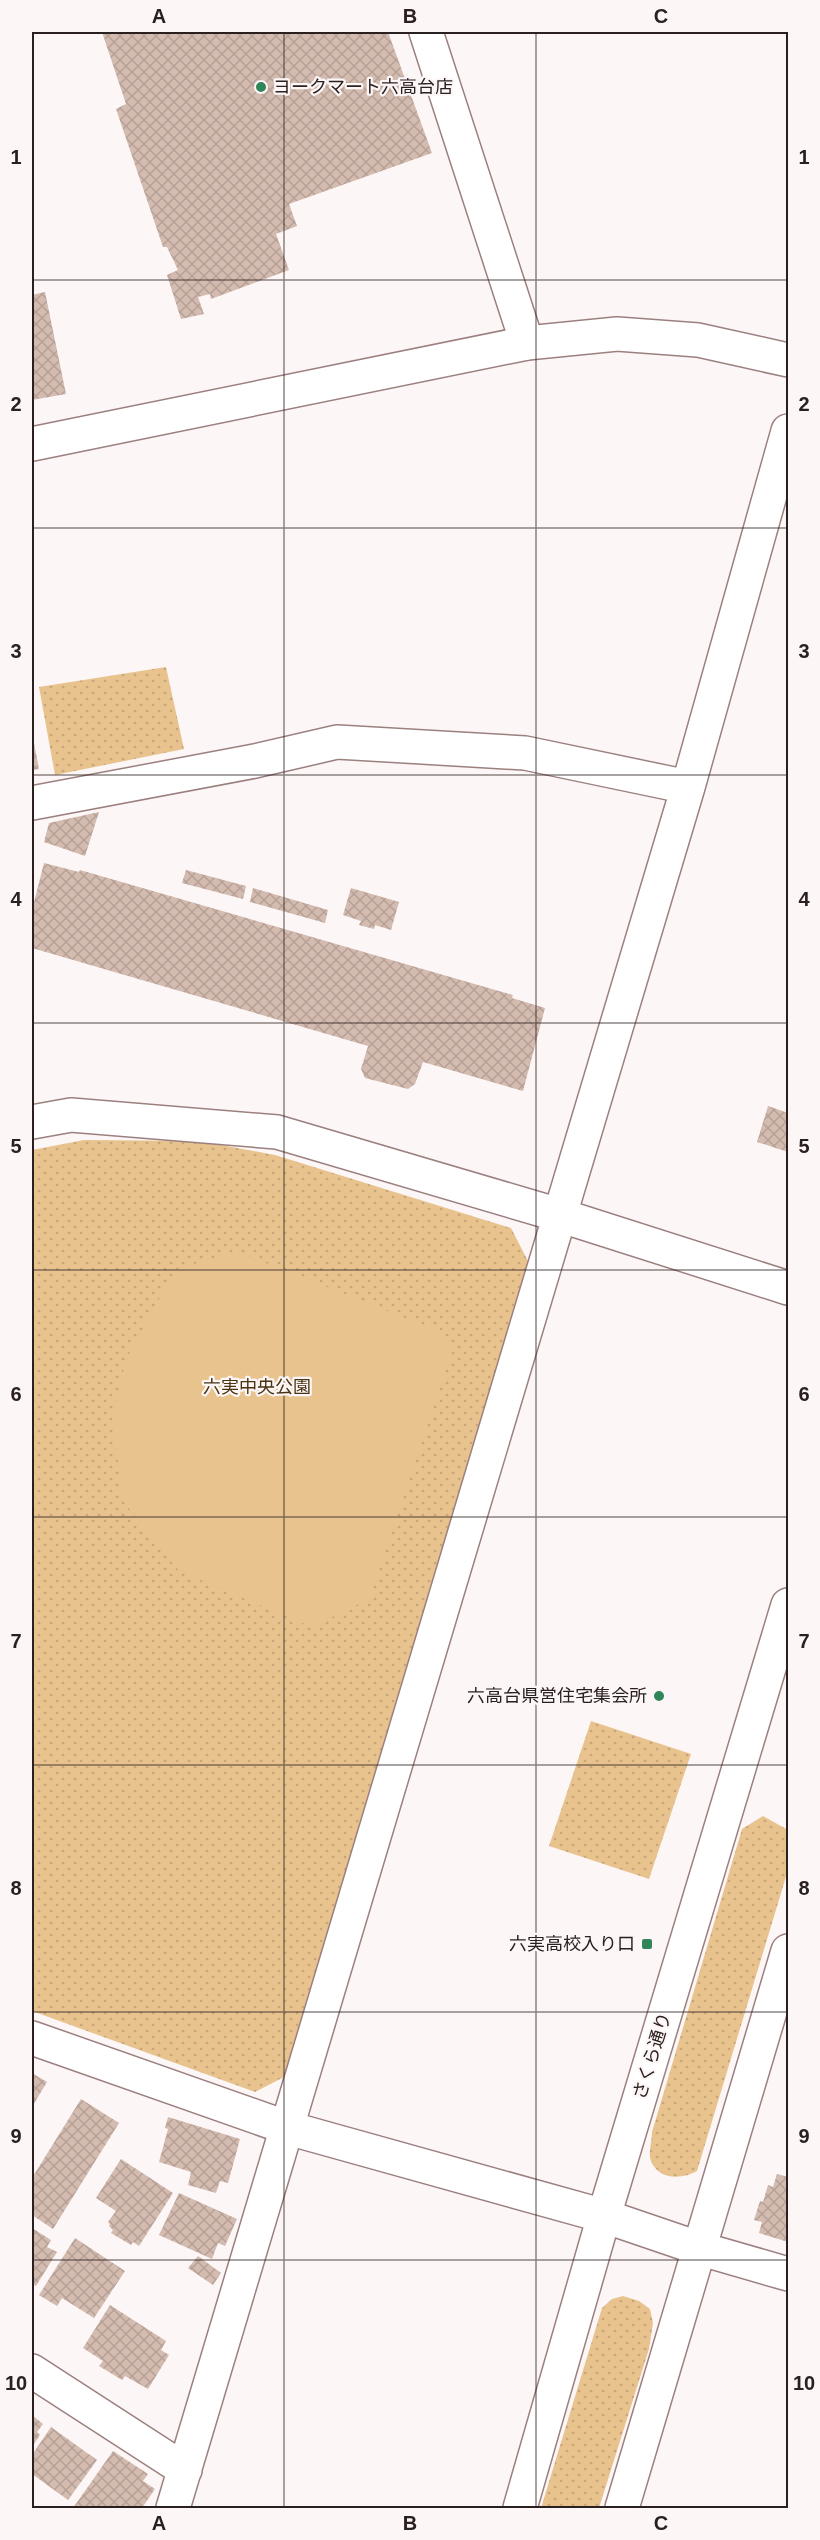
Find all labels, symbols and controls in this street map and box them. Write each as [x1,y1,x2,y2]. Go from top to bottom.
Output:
text: A [152,5,166,27]
text: B [403,5,417,27]
text: C [654,5,668,27]
place label: ヨークマート六高台店 [273,77,453,97]
marker: ヨークマート六高台店 [254,80,268,94]
text: 1 [10,146,22,168]
text: 1 [798,146,810,168]
text: 2 [10,393,22,415]
text: 2 [798,393,810,415]
text: 3 [10,640,22,662]
text: 3 [798,640,810,662]
text: 4 [10,888,22,910]
text: 4 [798,888,810,910]
text: 5 [10,1135,22,1157]
text: 5 [798,1135,810,1157]
park label: 六実中央公園 [203,1377,311,1397]
text: 6 [10,1383,22,1405]
text: 6 [798,1383,810,1405]
text: 7 [10,1630,22,1652]
text: 7 [798,1630,810,1652]
place label: 六高台県営住宅集会所 [467,1686,647,1706]
marker: 六高台県営住宅集会所 [652,1689,666,1703]
text: 8 [10,1877,22,1899]
text: 8 [798,1877,810,1899]
place label: 六実高校入り口 [509,1934,635,1954]
marker: 六実高校入り口 [640,1937,654,1951]
street label: さくら通り [629,2010,675,2102]
text: 9 [10,2125,22,2147]
text: 9 [798,2125,810,2147]
text: 10 [5,2372,27,2394]
text: 10 [793,2372,815,2394]
text: A [152,2512,166,2534]
text: B [403,2512,417,2534]
text: C [654,2512,668,2534]

